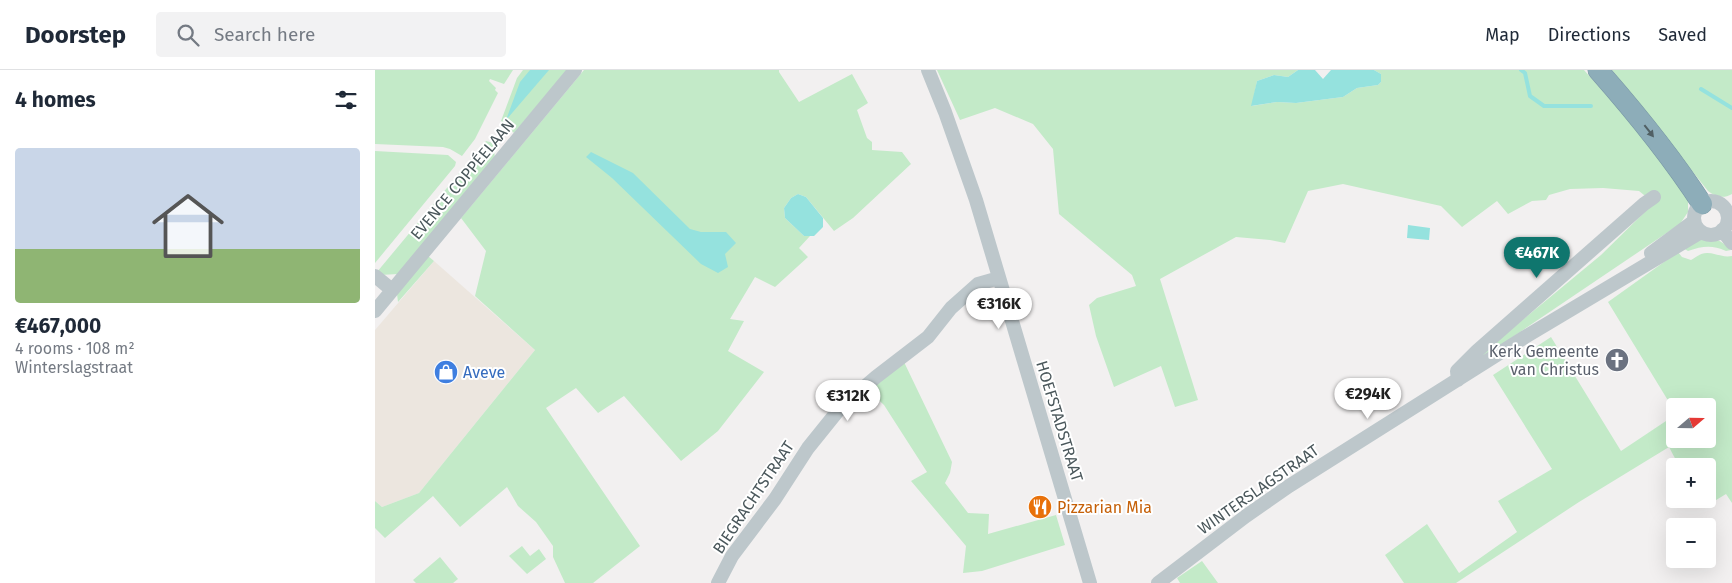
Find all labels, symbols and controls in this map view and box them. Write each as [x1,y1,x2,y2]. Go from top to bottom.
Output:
search box [156,12,506,57]
text: Doorstep [25,21,126,49]
icon: search [174,21,202,49]
text: Search here [214,23,315,46]
text: Map [1485,24,1520,46]
text: Directions [1548,24,1630,46]
text: Saved [1658,24,1707,46]
icon: filters [332,86,360,114]
text: 4 homes [15,87,96,113]
street label: EVENCE COPPÉELAAN [406,115,518,243]
one-way arrow [1644,125,1654,138]
icon: home [143,181,233,271]
pin: €467K [1502,236,1572,279]
text: €467K [1515,243,1559,262]
pin: €316K [964,288,1034,330]
text: €316K [977,294,1021,313]
text: €467,000 [15,313,101,339]
text: 4 rooms · 108 m² [15,339,135,358]
place label: Kerk Gemeente van Christus [1489,342,1599,379]
church icon: Kerk Gemeente van Christus [1604,347,1630,373]
text: Winterslagstraat [15,358,133,377]
street label: HOEFSTADSTRAAT [1032,358,1087,485]
shop icon: Aveve [433,359,459,385]
place label: Aveve [463,363,505,382]
pin: €294K [1333,378,1403,420]
pin: €312K [813,380,883,422]
text: €294K [1345,384,1391,403]
text: €312K [826,386,870,405]
north arrow [1666,398,1716,448]
map controls [1666,398,1716,568]
street label: BIEGRACHTSTRAAT [709,437,798,557]
street label: WINTERSLAGSTRAAT [1194,440,1323,538]
button: + [1666,458,1716,508]
restaurant icon: Pizzarian Mia [1027,494,1053,520]
place label: Pizzarian Mia [1057,498,1152,517]
button: − [1666,518,1716,568]

